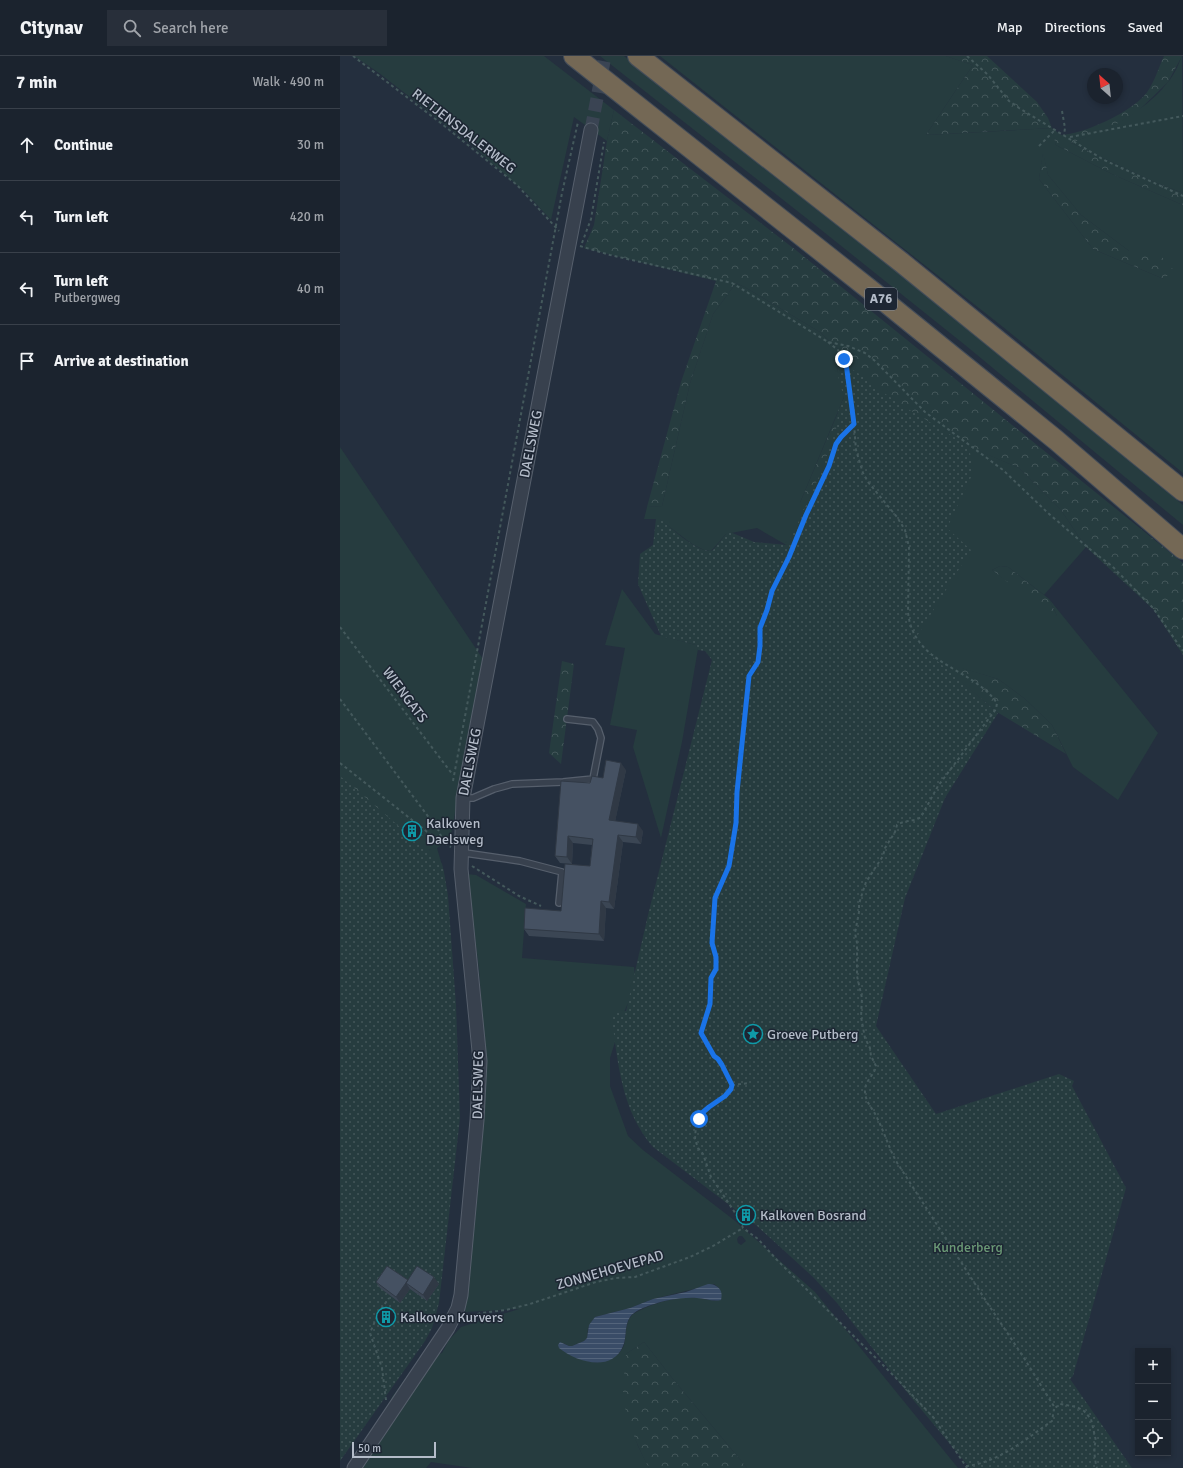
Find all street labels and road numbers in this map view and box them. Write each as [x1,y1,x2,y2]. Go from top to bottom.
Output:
street label: RIETJENSDALERWEG [409,85,519,177]
road number: A76 [865,288,897,310]
street label: DAELSWEG [516,409,546,479]
street label: WIENGATS [379,664,431,726]
street label: DAELSWEG [455,727,485,797]
street label: DAELSWEG [469,1050,487,1120]
street label: ZONNEHOEVEPAD [554,1247,666,1293]

